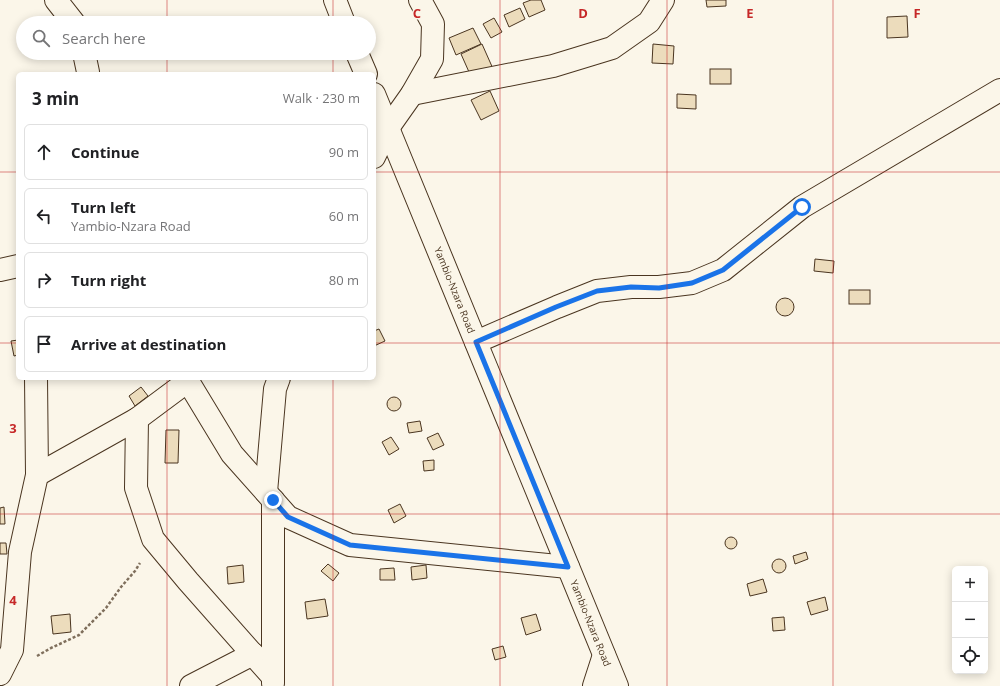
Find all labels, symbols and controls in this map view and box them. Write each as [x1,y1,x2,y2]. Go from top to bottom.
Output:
text: C [413,4,421,22]
text: D [578,4,588,22]
text: E [746,4,754,22]
text: F [913,4,921,22]
search box [16,16,376,60]
icon: search [30,27,52,49]
text: Search here [62,28,146,48]
text: 3 min [32,87,79,110]
text: Walk · 230 m [283,89,360,107]
icon: ahead [33,141,55,163]
text: Continue [71,142,139,162]
text: 90 m [329,143,359,161]
text: Turn left [71,197,136,217]
route start [793,198,811,216]
icon: left [33,205,55,227]
text: 60 m [329,207,359,225]
text: Yambio-Nzara Road [71,217,191,235]
street label: Yambio-Nzara Road [431,245,479,335]
icon: right [33,269,55,291]
text: Turn right [71,270,146,290]
text: 80 m [329,271,359,289]
icon: arrive [33,333,55,355]
text: Arrive at destination [71,334,226,354]
text: 3 [9,419,17,437]
route end [264,491,282,509]
map controls [952,566,988,674]
button: + [952,566,988,602]
street label: Yambio-Nzara Road [567,578,615,668]
text: 4 [9,591,17,609]
button: − [952,602,988,638]
button: locate [952,638,988,674]

